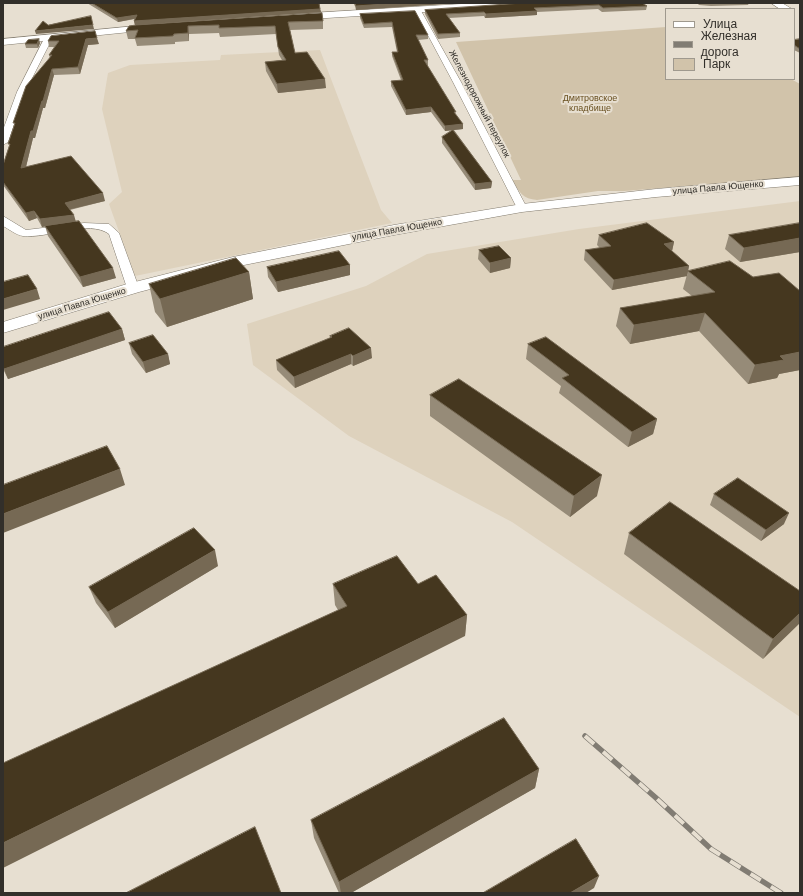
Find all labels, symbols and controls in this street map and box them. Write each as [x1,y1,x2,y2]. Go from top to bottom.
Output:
legend [665,8,795,80]
text: Улица [703,16,737,32]
text: Железная дорога [701,28,757,60]
street label: Железнодорожный переулок [446,48,512,160]
text: Парк [703,56,730,72]
park label: Дмитровское кладбище [563,94,617,115]
street label: улица Павла Ющенко [672,179,764,197]
street label: улица Павла Ющенко [351,217,443,243]
street label: улица Павла Ющенко [37,285,127,323]

